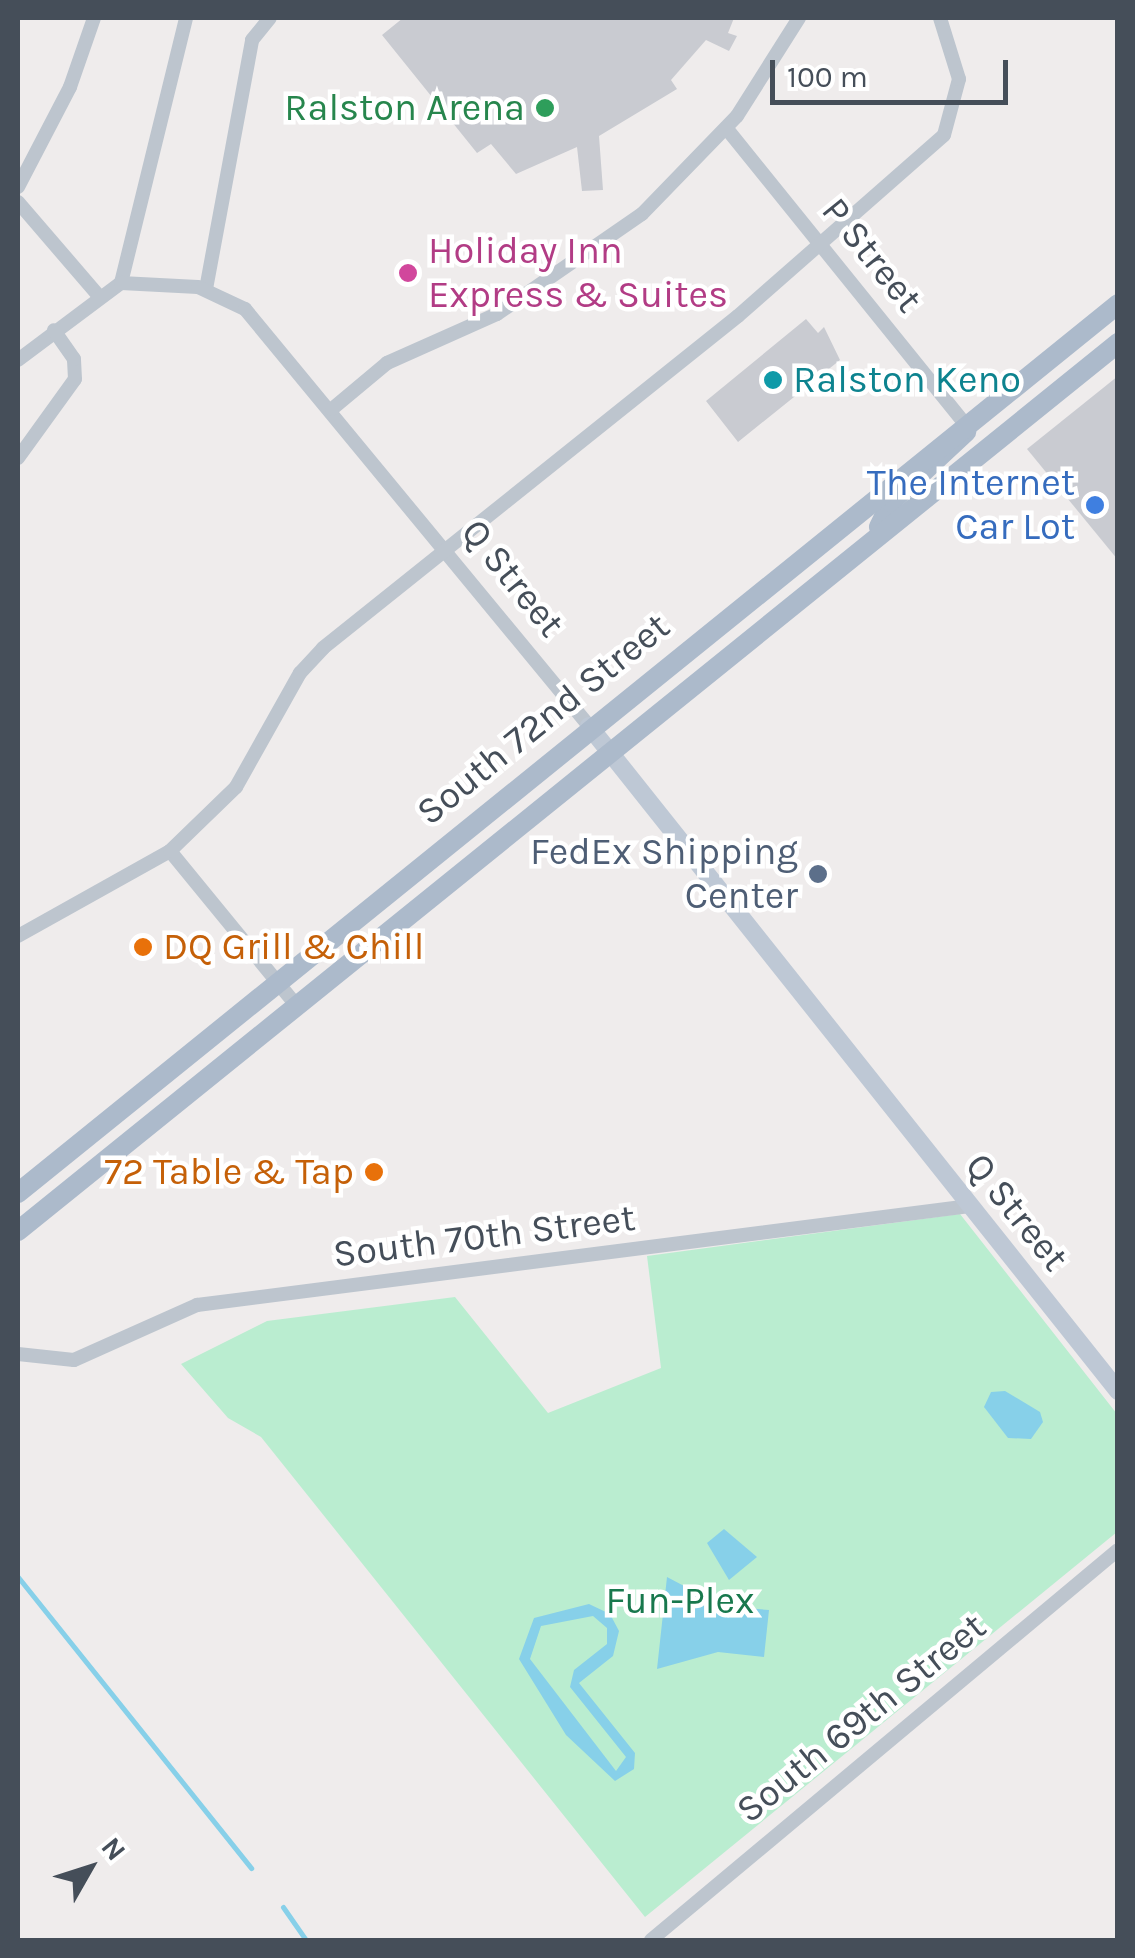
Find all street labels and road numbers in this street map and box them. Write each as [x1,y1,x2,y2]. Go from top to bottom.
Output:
street label: P Street [812,188,932,322]
street label: Q Street [452,510,574,646]
street label: South 72nd Street [408,603,678,835]
street label: Q Street [956,1144,1078,1280]
street label: South 70th Street [330,1195,638,1277]
street label: South 69th Street [727,1604,995,1832]

